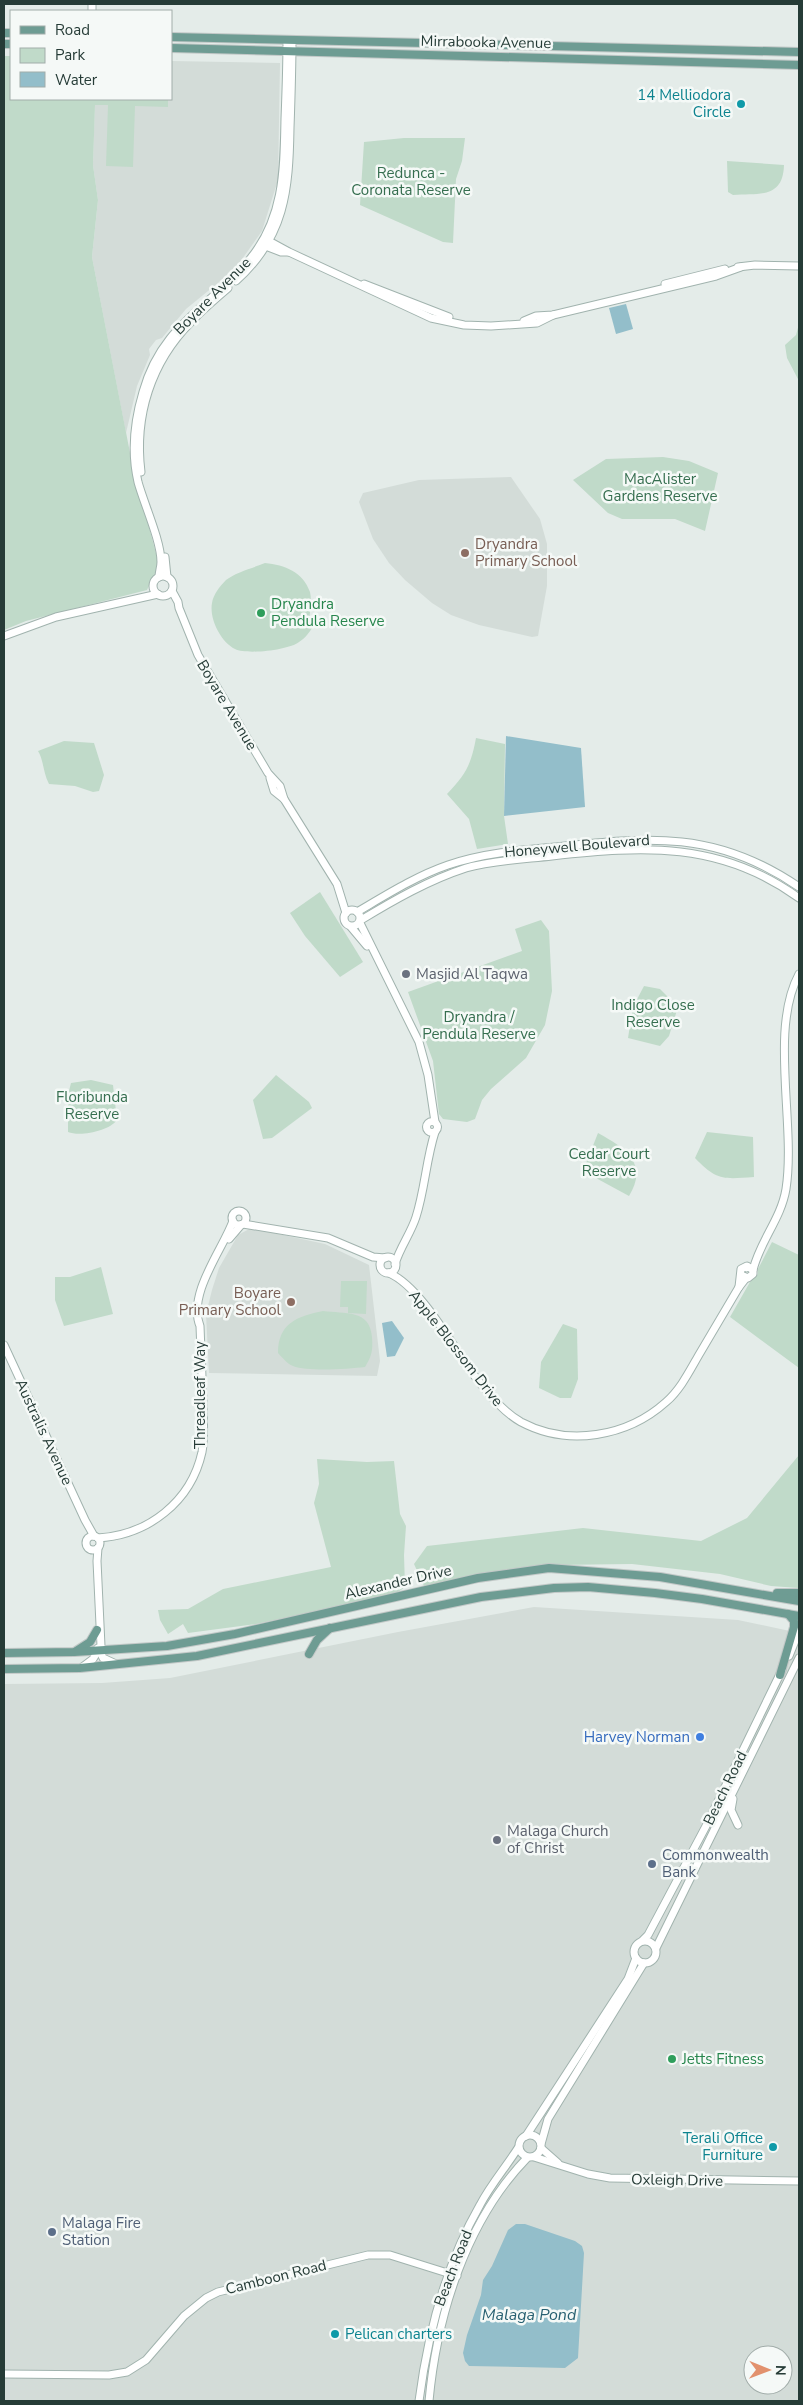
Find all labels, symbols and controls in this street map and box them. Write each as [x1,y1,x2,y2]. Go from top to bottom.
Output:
legend [10,10,172,100]
text: Road [55,20,90,40]
street label: Mirrabooka Avenue [421,31,551,53]
text: Park [55,45,85,65]
text: Water [55,70,98,90]
place label: 14 Melliodora Circle [637,85,731,122]
marker: 14 Melliodora Circle [735,98,747,110]
park label: Redunca - Coronata Reserve [351,163,471,200]
street label: Boyare Avenue [169,253,255,339]
park label: MacAlister Gardens Reserve [603,469,717,506]
place label: Dryandra Primary School [475,534,578,571]
marker: Dryandra Primary School [459,547,471,559]
place label: Dryandra Pendula Reserve [271,594,385,631]
marker: Dryandra Pendula Reserve [255,607,267,619]
street label: Boyare Avenue [192,656,262,754]
street label: Honeywell Boulevard [503,830,651,862]
place label: Masjid Al Taqwa [416,964,528,984]
marker: Masjid Al Taqwa [400,968,412,980]
park label: Indigo Close Reserve [611,995,695,1032]
park label: Dryandra / Pendula Reserve [422,1007,536,1044]
park label: Floribunda Reserve [56,1087,128,1124]
park label: Cedar Court Reserve [569,1144,650,1181]
place label: Boyare Primary School [179,1283,282,1320]
street label: Apple Blossom Drive [404,1286,508,1410]
marker: Boyare Primary School [285,1296,297,1308]
street label: Threadleaf Way [190,1341,210,1449]
street label: Australis Avenue [11,1376,77,1488]
street label: Alexander Drive [343,1560,453,1604]
place label: Harvey Norman [584,1727,690,1747]
marker: Harvey Norman [694,1731,706,1743]
street label: Beach Road [698,1748,752,1828]
place label: Malaga Church of Christ [507,1821,609,1858]
marker: Malaga Church of Christ [491,1834,503,1846]
place label: Commonwealth Bank [662,1845,769,1882]
marker: Commonwealth Bank [646,1858,658,1870]
place label: Jetts Fitness [681,2049,764,2069]
marker: Jetts Fitness [666,2053,678,2065]
place label: Terali Office Furniture [683,2128,763,2165]
marker: Terali Office Furniture [767,2141,779,2153]
street label: Oxleigh Drive [631,2169,723,2191]
place label: Malaga Fire Station [62,2213,141,2250]
marker: Malaga Fire Station [46,2226,58,2238]
street label: Beach Road [429,2227,477,2309]
street label: Camboon Road [223,2255,329,2299]
water label: Malaga Pond [482,2304,577,2326]
place label: Pelican charters [345,2324,452,2344]
marker: Pelican charters [329,2328,341,2340]
north arrow [743,2345,793,2395]
text: N [771,2365,790,2376]

